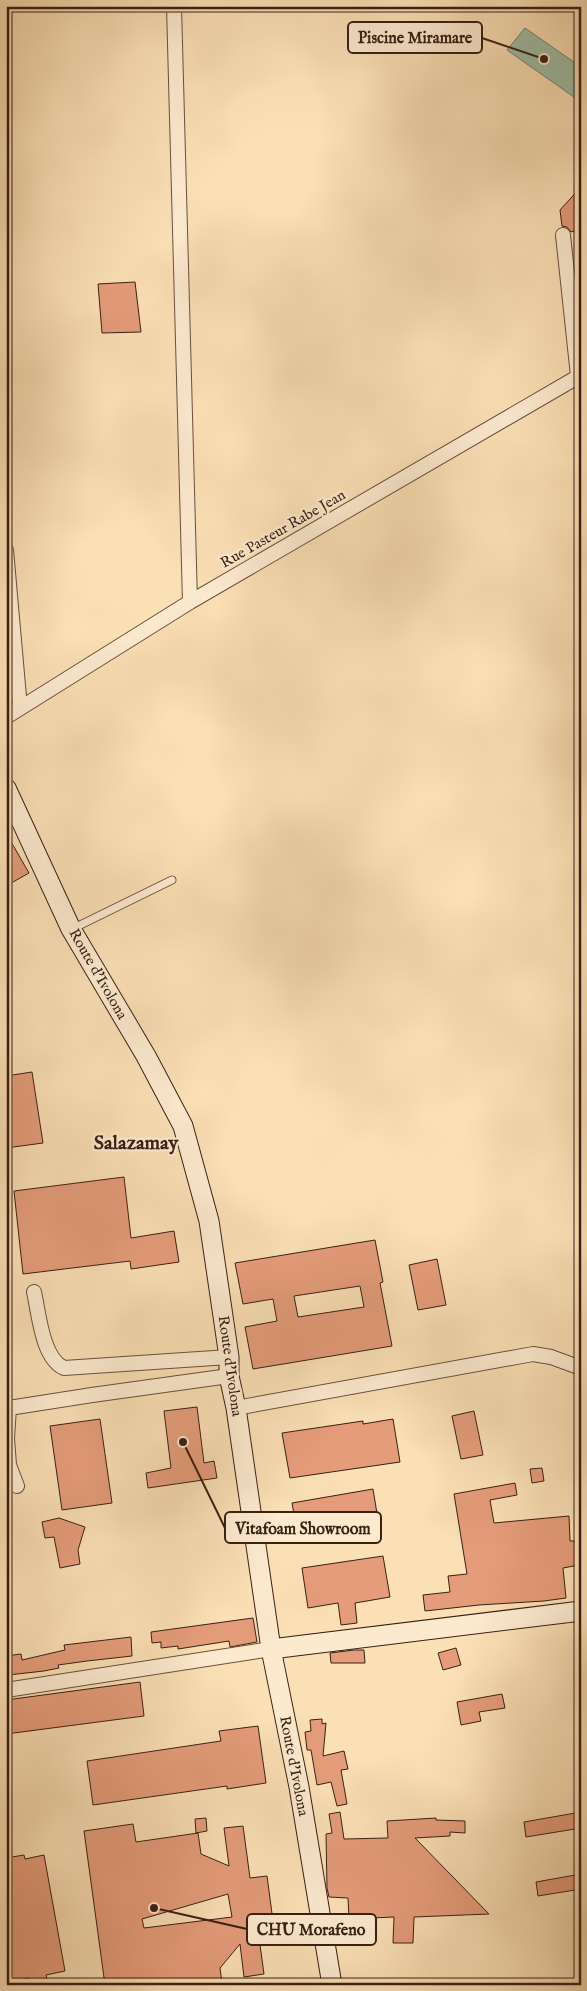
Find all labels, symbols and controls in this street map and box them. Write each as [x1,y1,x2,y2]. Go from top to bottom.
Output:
callout: Piscine Miramare [348,22,482,53]
text: Piscine Miramare [358,29,473,49]
street label: Rue Pasteur Rabe Jean [217,485,349,573]
street label: Route d'Ivolona [64,925,132,1023]
district label: Salazamay [94,1131,179,1156]
street label: Route d'Ivolona [214,1314,247,1418]
callout: Vitafoam Showroom [225,1512,381,1543]
text: Vitafoam Showroom [234,1520,371,1540]
street label: Route d'Ivolona [275,1714,313,1818]
callout: CHU Morafeno [247,1914,376,1945]
text: CHU Morafeno [257,1921,366,1941]

